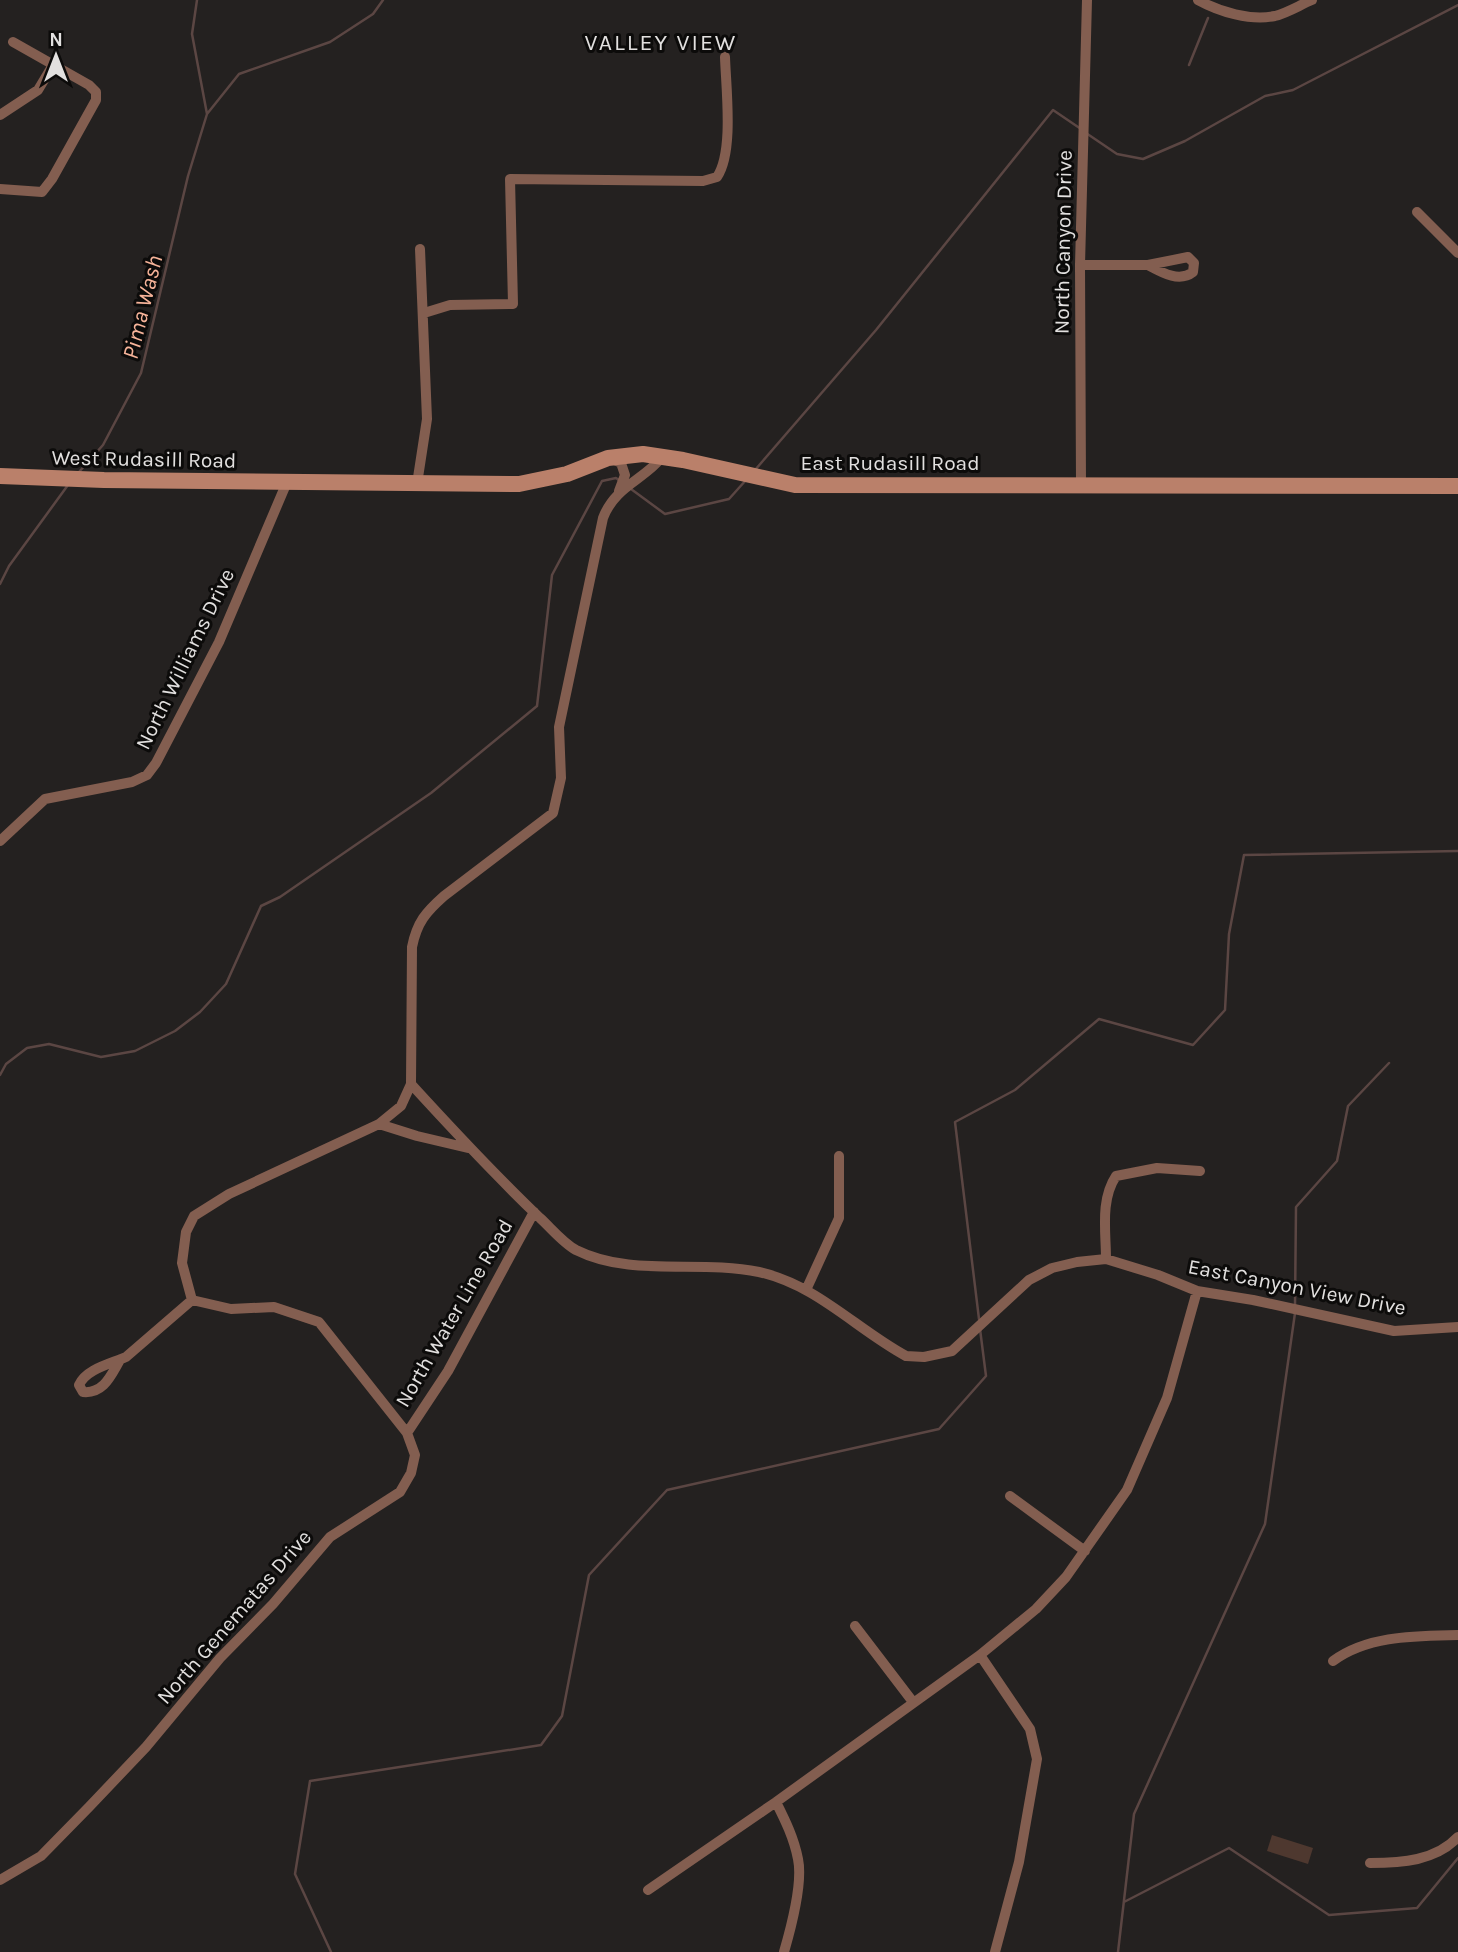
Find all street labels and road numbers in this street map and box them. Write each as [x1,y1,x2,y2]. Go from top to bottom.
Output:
street label: North Canyon Drive [1049,150,1077,334]
street label: West Rudasill Road [51,445,237,473]
street label: East Rudasill Road [800,451,980,475]
street label: North Williams Drive [131,565,239,753]
street label: North Water Line Road [390,1215,518,1411]
street label: East Canyon View Drive [1186,1254,1408,1320]
street label: North Genematas Drive [152,1525,316,1709]

